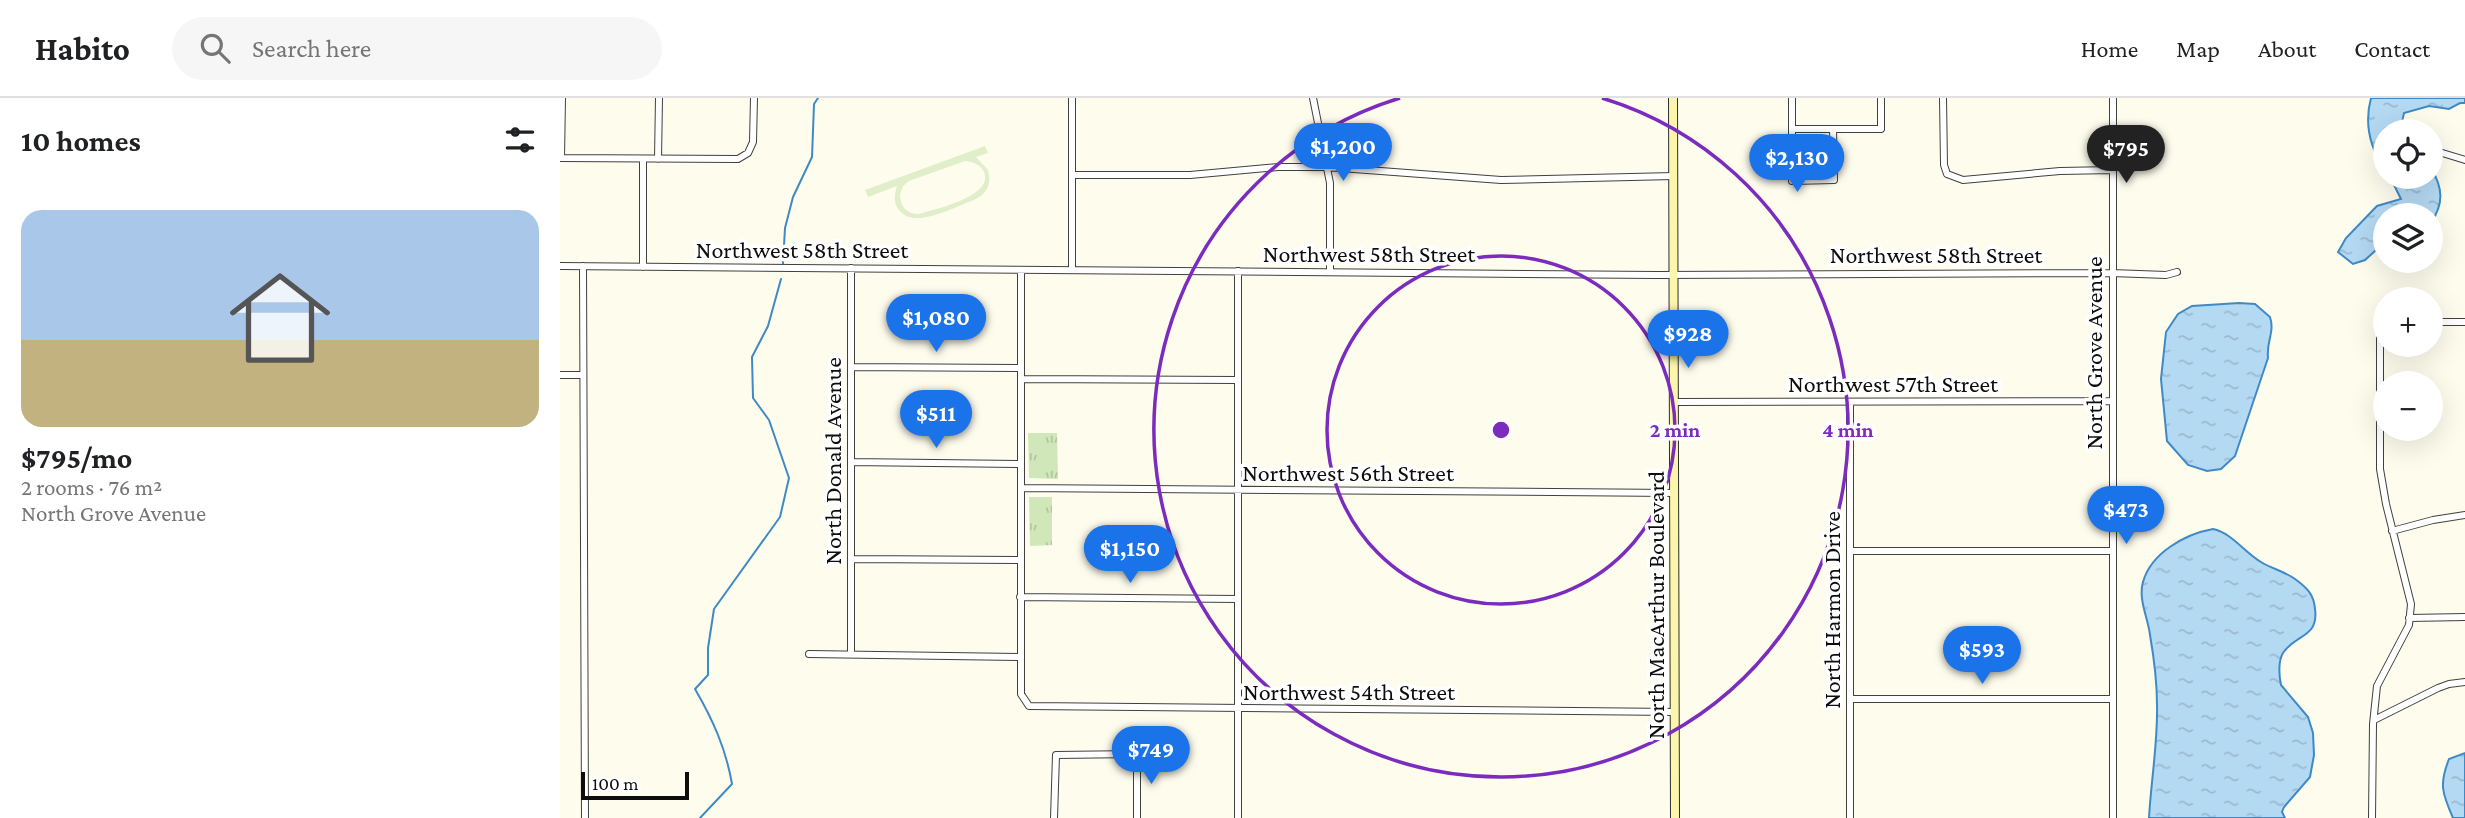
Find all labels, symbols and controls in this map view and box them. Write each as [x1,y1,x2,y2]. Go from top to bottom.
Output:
search box [172,17,662,80]
icon: search [196,29,234,67]
text: Habito [35,30,130,67]
text: Search here [252,34,371,63]
text: Home [2081,35,2138,62]
text: Map [2176,35,2220,62]
text: About [2258,35,2316,62]
text: Contact [2354,35,2430,62]
map controls [2373,119,2443,441]
button: locate [2373,119,2443,189]
icon: filters [501,121,539,159]
pin: $1,200 [1286,123,1400,183]
text: 10 homes [21,124,141,157]
pin: $795 [2085,126,2167,185]
text: $1,200 [1310,133,1376,159]
pin: $2,130 [1740,134,1854,194]
text: $795 [2103,135,2149,161]
text: $2,130 [1765,144,1829,170]
button: layers [2373,203,2443,273]
street label: Northwest 58th Street [696,236,909,263]
street label: Northwest 58th Street [1263,240,1476,267]
street label: Northwest 58th Street [1830,241,2043,268]
icon: home [217,255,343,381]
street label: North Grove Avenue [2080,256,2107,450]
button: + [2373,287,2443,357]
pin: $1,080 [879,294,993,354]
text: $1,080 [902,304,970,330]
pin: $928 [1647,310,1729,370]
text: $928 [1664,320,1712,346]
street label: North Donald Avenue [819,357,846,565]
street label: Northwest 57th Street [1788,370,1999,397]
button: − [2373,371,2443,441]
pin: $511 [895,390,977,450]
text: $511 [916,400,956,426]
centre of rings [1489,418,1513,442]
text: 2 min [1650,418,1700,442]
text: 4 min [1822,418,1874,442]
text: $795/mo [21,441,132,474]
street label: Northwest 56th Street [1242,459,1455,486]
street label: North MacArthur Boulevard [1642,470,1669,739]
text: 2 rooms · 76 m² [21,474,162,500]
pin: $473 [2085,486,2167,546]
text: $473 [2103,496,2149,522]
text: North Grove Avenue [21,500,206,526]
street label: North Harmon Drive [1818,511,1845,709]
pin: $1,150 [1073,526,1187,585]
text: $1,150 [1100,535,1160,561]
pin: $593 [1941,626,2023,686]
text: $593 [1959,636,2005,662]
street label: Northwest 54th Street [1243,678,1456,705]
pin: $749 [1110,726,1192,786]
text: $749 [1128,736,1174,762]
scale bar [581,769,690,801]
text: 100 m [592,773,639,794]

